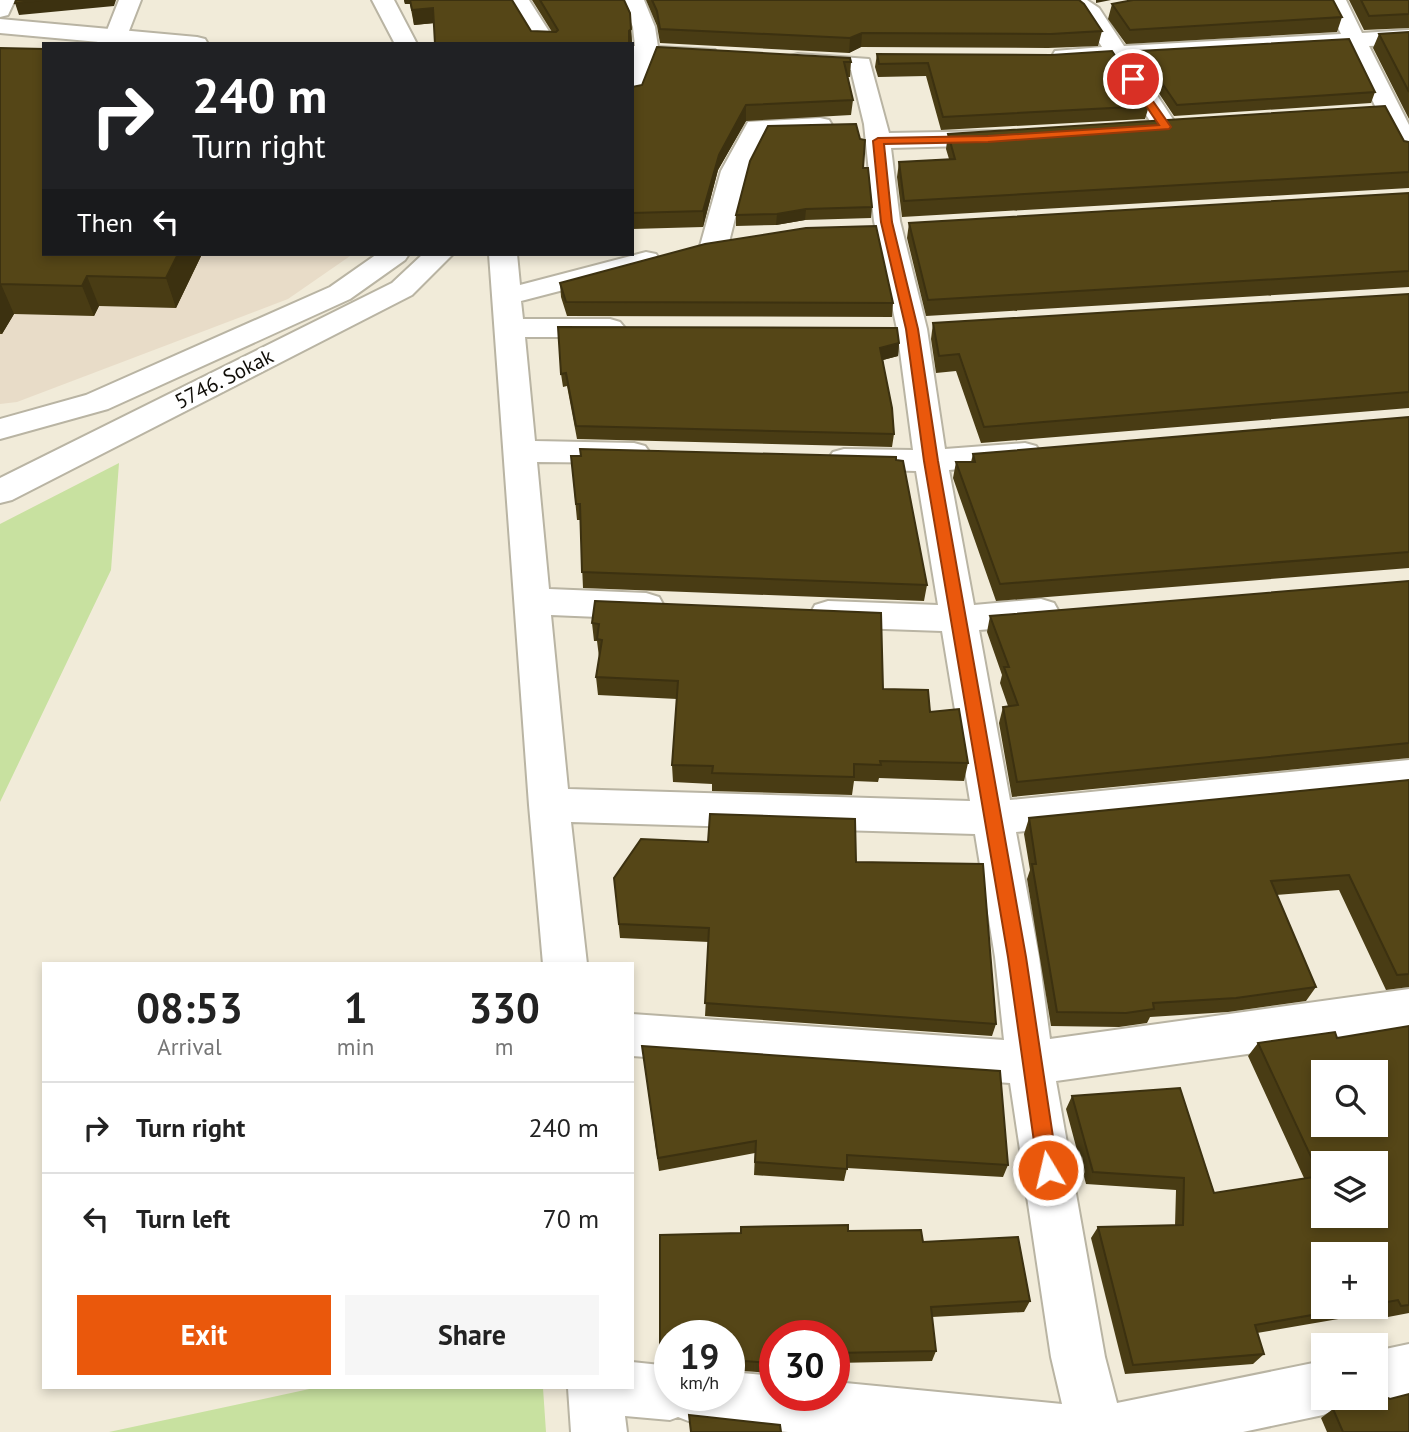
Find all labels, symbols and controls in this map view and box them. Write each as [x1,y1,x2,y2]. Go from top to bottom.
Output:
pin [1103,49,1163,109]
icon: arrive [1114,60,1152,98]
text: 240 m [192,63,327,127]
icon: right [77,70,168,161]
text: Turn right [192,125,326,167]
icon: left [147,203,185,241]
text: Then [77,206,133,239]
street label: 5746. Sokak [170,342,278,415]
text: 08:53 [136,980,243,1035]
text: 1 [344,980,367,1035]
text: 330 [468,980,540,1035]
text: Arrival [157,1032,222,1061]
text: min [337,1032,374,1061]
text: m [495,1032,513,1061]
map controls [1311,1060,1388,1410]
button: search [1311,1060,1388,1137]
icon: right [77,1109,115,1147]
text: Turn right [136,1111,245,1144]
text: 240 m [528,1111,599,1144]
position arrow [1011,1133,1085,1207]
button: layers [1311,1151,1388,1228]
icon: left [77,1200,115,1238]
text: Turn left [136,1202,230,1235]
text: 70 m [543,1202,599,1235]
button: + [1311,1242,1388,1319]
button: Exit [77,1295,331,1375]
button: Share [345,1295,599,1375]
speed limit sign: 30 [759,1320,850,1411]
text: 19 [680,1333,719,1379]
button: − [1311,1333,1388,1410]
text: km/h [680,1371,719,1394]

